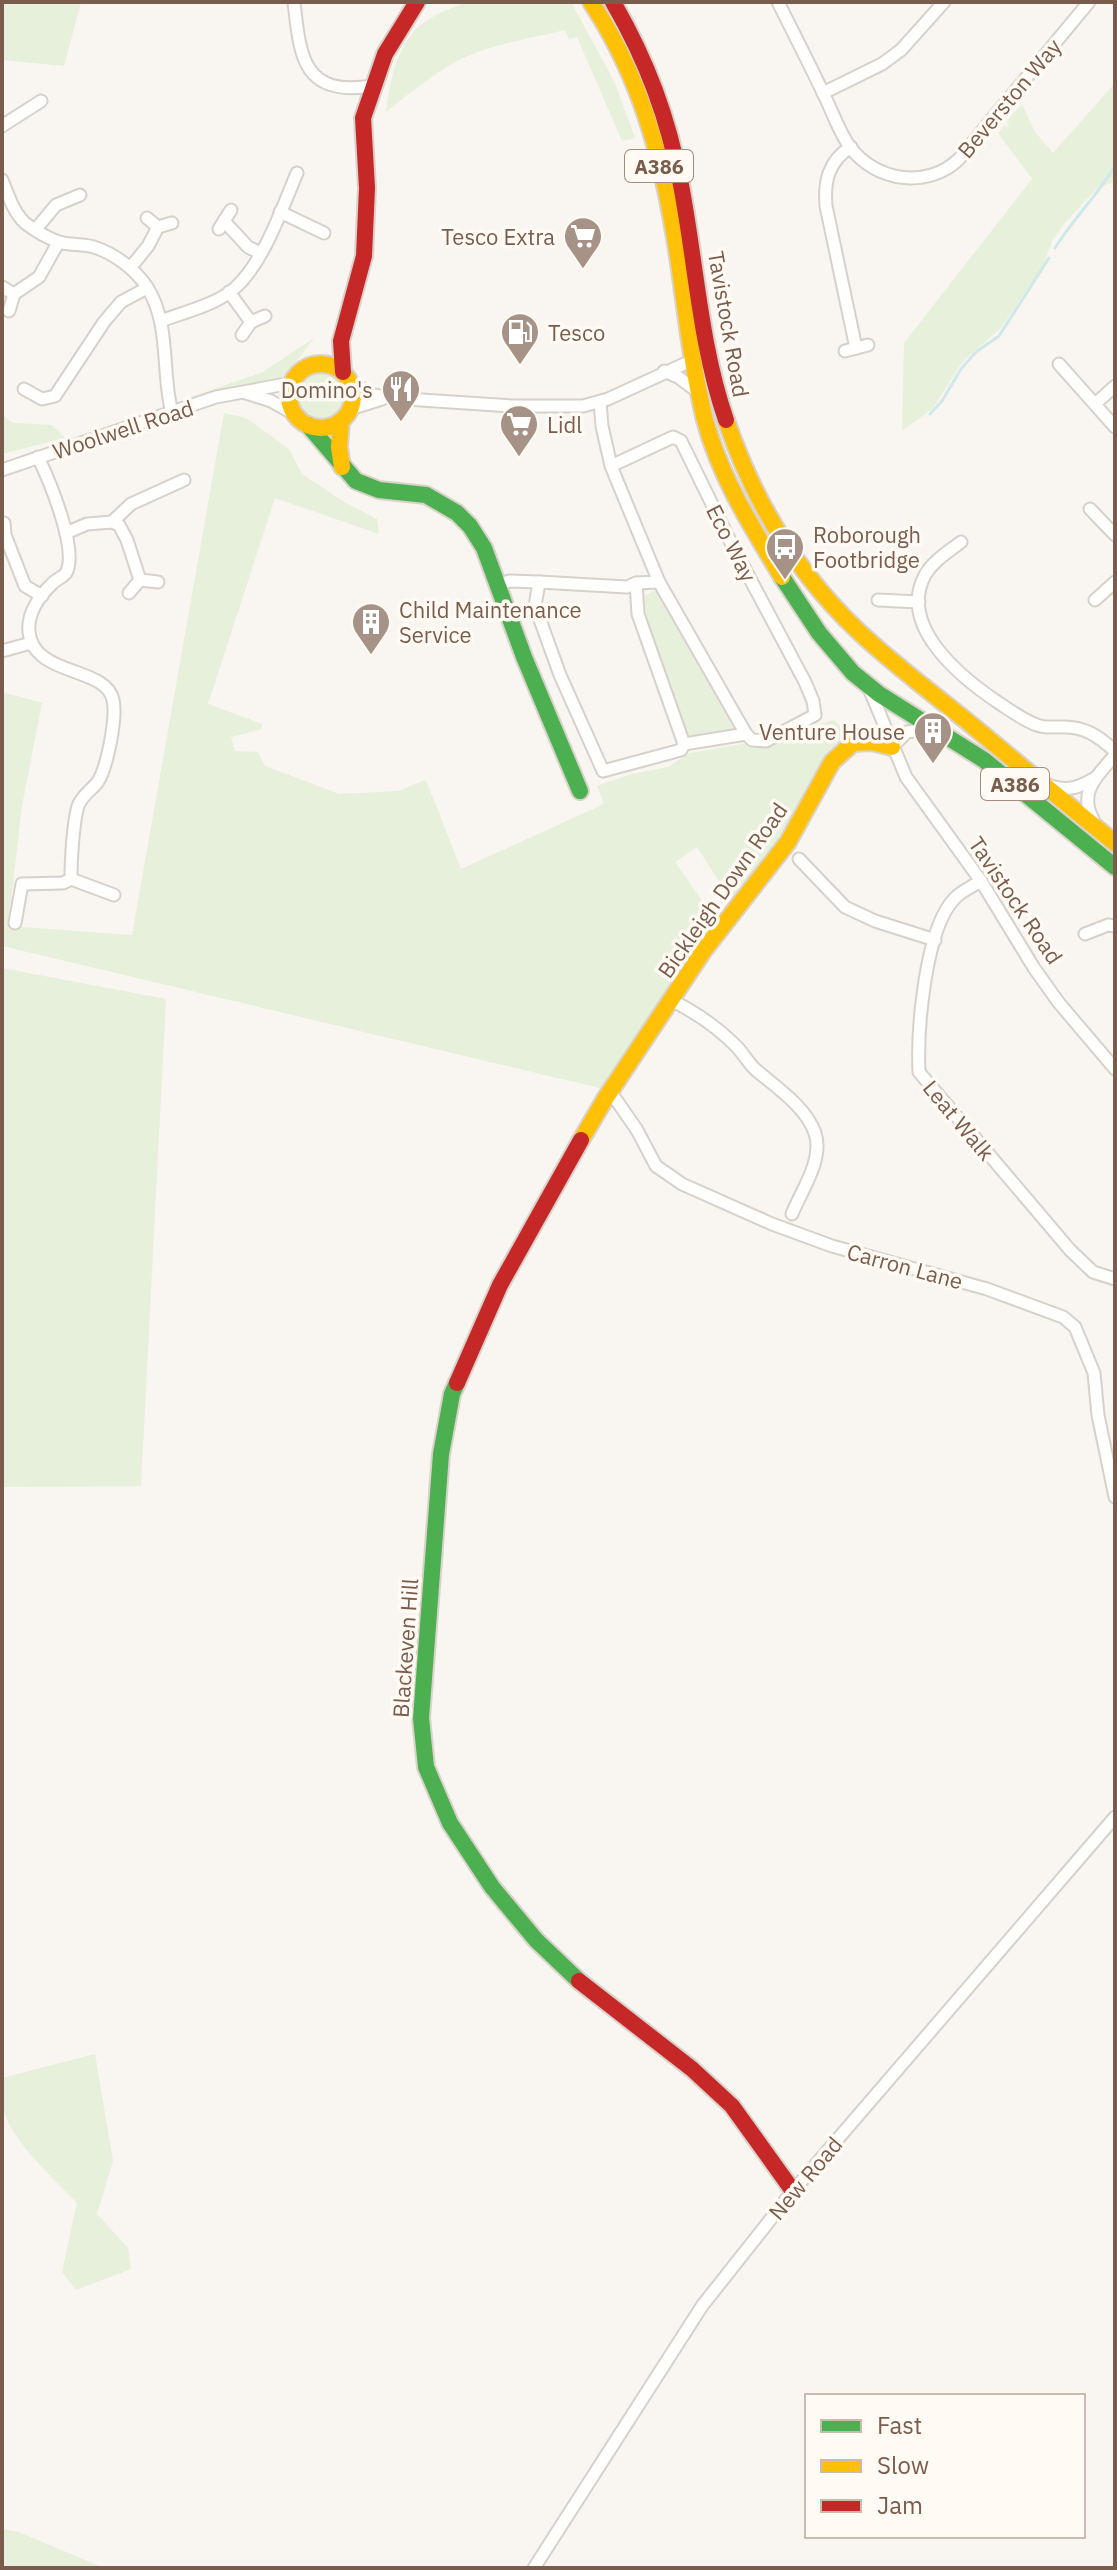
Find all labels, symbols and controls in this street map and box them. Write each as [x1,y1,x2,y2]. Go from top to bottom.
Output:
street label: Beverston Way [951,32,1067,164]
road number: A386 [625,150,693,182]
supermarket icon: Tesco Extra [562,215,604,270]
place label: Tesco Extra [441,222,555,251]
street label: Tavistock Road [702,249,756,399]
fuel station icon: Tesco [499,311,541,366]
place label: Tesco [548,318,605,347]
restaurant icon: Domino's [380,368,422,423]
place label: Domino's [281,375,373,404]
street label: Woolwell Road [49,393,197,465]
supermarket icon: Lidl [498,403,540,458]
place label: Lidl [547,410,582,439]
street label: Eco Way [700,499,764,587]
place label: Roborough Footbridge [813,520,921,574]
bus stop icon: Roborough Footbridge [764,526,806,581]
place label: Child Maintenance Service [399,595,582,649]
building icon: Child Maintenance Service [350,601,392,656]
building icon: Venture House [912,710,954,765]
place label: Venture House [759,717,905,746]
road number: A386 [981,768,1049,800]
street label: Bickleigh Down Road [651,797,793,983]
street label: Tavistock Road [963,831,1069,969]
street label: Leat Walk [917,1074,1001,1166]
street label: Carron Lane [844,1237,966,1295]
street label: Blackeven Hill [386,1577,424,1719]
street label: New Road [762,2130,848,2226]
legend [805,2394,1085,2538]
text: Fast [877,2409,922,2441]
text: Slow [877,2449,929,2481]
text: Jam [877,2489,923,2521]

